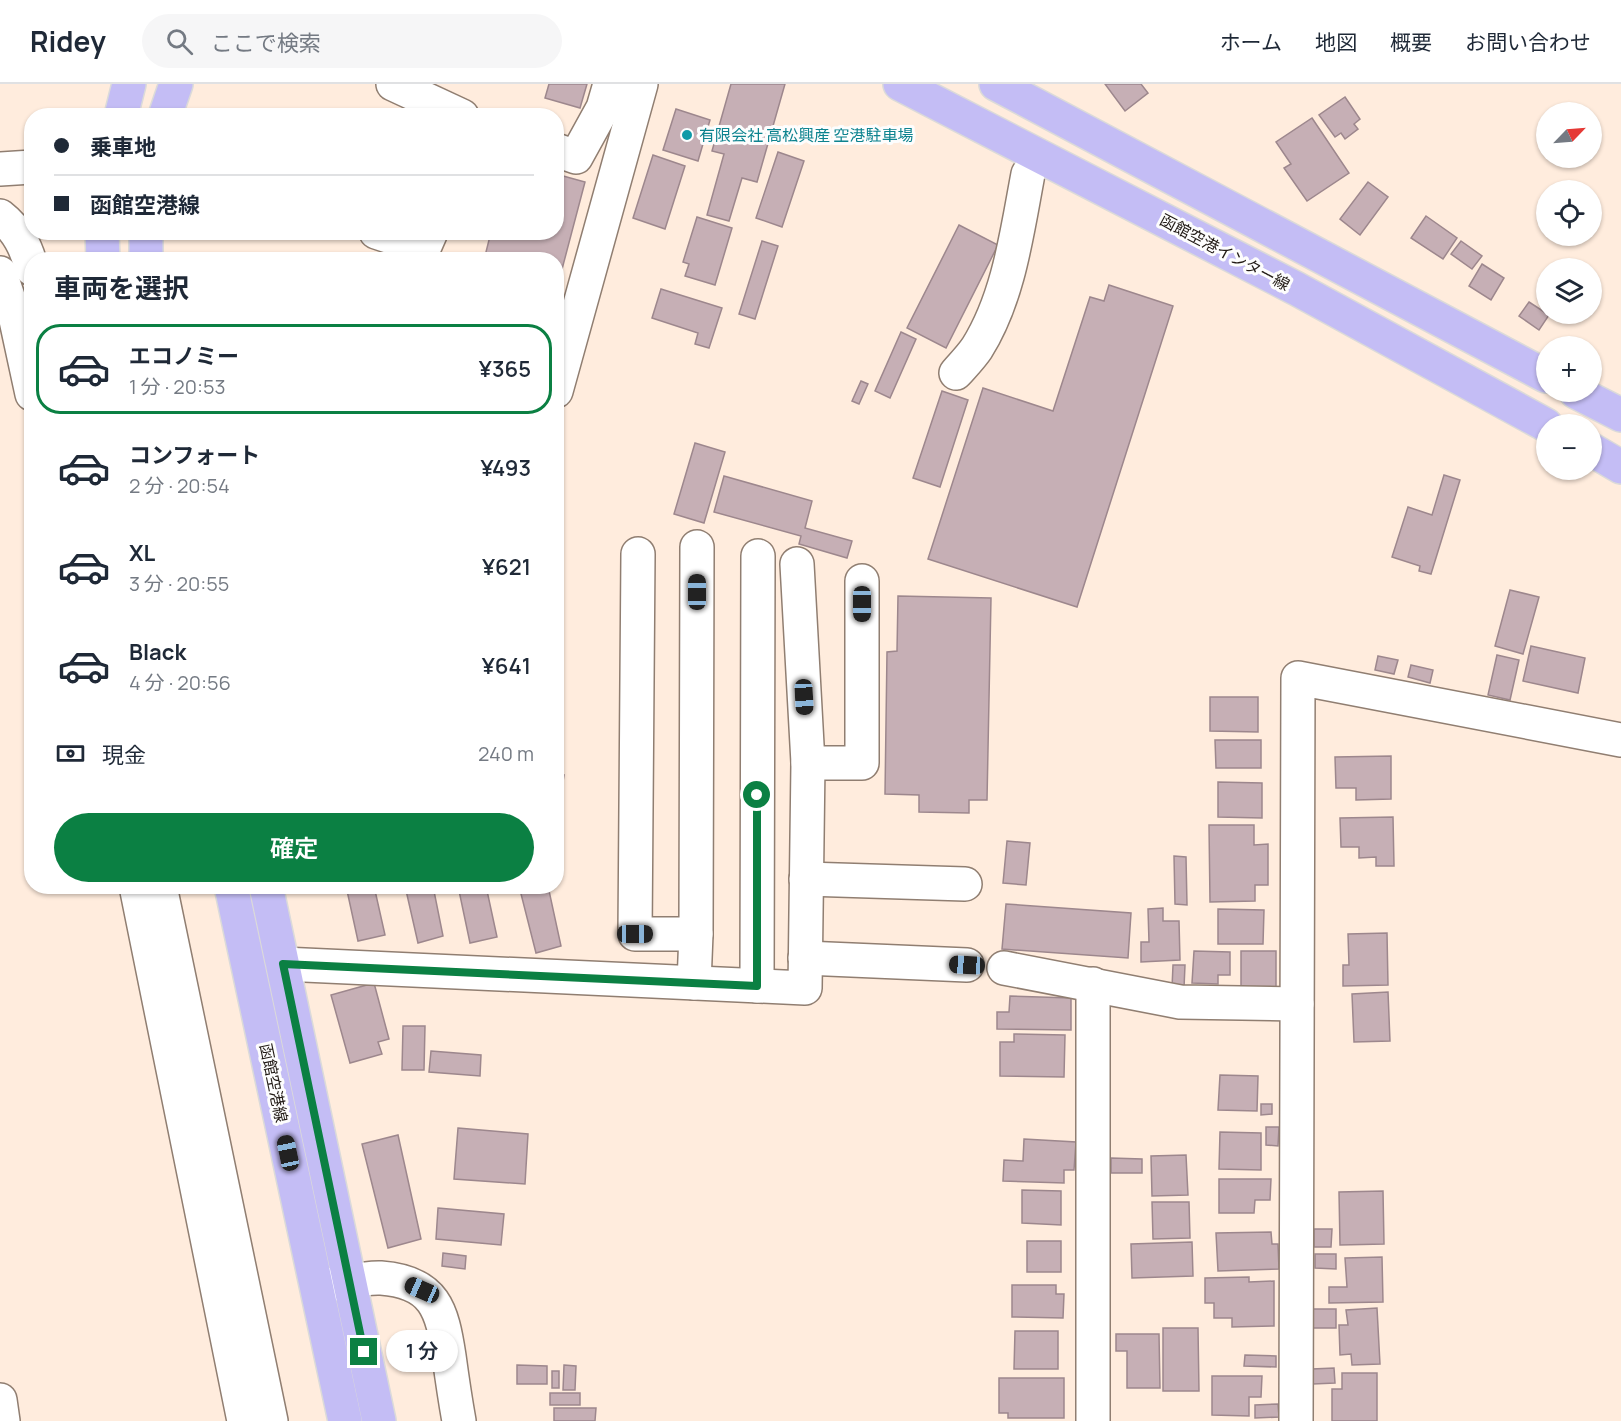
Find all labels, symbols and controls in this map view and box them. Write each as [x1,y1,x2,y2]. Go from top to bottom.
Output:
search box [142,14,562,68]
text: Ridey [30,22,106,60]
icon: search [163,25,196,58]
text: ここで検索 [211,28,321,58]
text: ホーム [1220,28,1282,56]
text: 地図 [1315,28,1357,56]
text: 概要 [1390,28,1432,56]
text: お問い合わせ [1465,28,1591,56]
north arrow [1536,102,1602,168]
map controls [1536,102,1602,480]
place label: 有限会社 高松興産 空港駐車場 [699,124,913,146]
marker: 有限会社 高松興産 空港駐車場 [680,128,694,142]
text: 乗車地 [90,132,156,162]
button: locate [1536,180,1602,246]
text: 函館空港線 [90,190,200,220]
street label: 函館空港インター線 [1156,208,1294,296]
button: layers [1536,258,1602,324]
text: 車両を選択 [54,269,189,306]
button: + [1536,336,1602,402]
text: エコノミー [129,341,239,371]
icon: car [57,342,111,396]
text: ¥365 [479,354,531,384]
text: 1 分 · 20:53 [129,373,226,400]
button: − [1536,414,1602,480]
text: コンフォート [129,440,260,470]
icon: car [57,441,111,495]
text: ¥493 [480,453,531,483]
text: 2 分 · 20:54 [129,472,230,499]
text: XL [129,538,155,568]
icon: car [57,540,111,594]
text: ¥621 [482,552,531,582]
text: 3 分 · 20:55 [129,570,229,597]
car [688,574,706,610]
car [853,586,871,622]
text: Black [129,637,186,667]
icon: car [57,639,111,693]
text: ¥641 [482,651,531,681]
text: 4 分 · 20:56 [129,669,231,696]
car [794,679,814,715]
icon: cash [54,737,87,770]
text: 現金 [102,740,146,770]
text: 240 m [478,740,534,767]
route start [743,781,770,808]
button: 確定 [54,813,534,882]
car [617,925,653,943]
car [949,955,985,975]
street label: 函館空港線 [255,1042,293,1124]
car [275,1134,301,1172]
car [402,1274,442,1306]
callout: 1 分 [385,1331,457,1373]
text: 1 分 [406,1337,438,1364]
route end [350,1338,377,1365]

